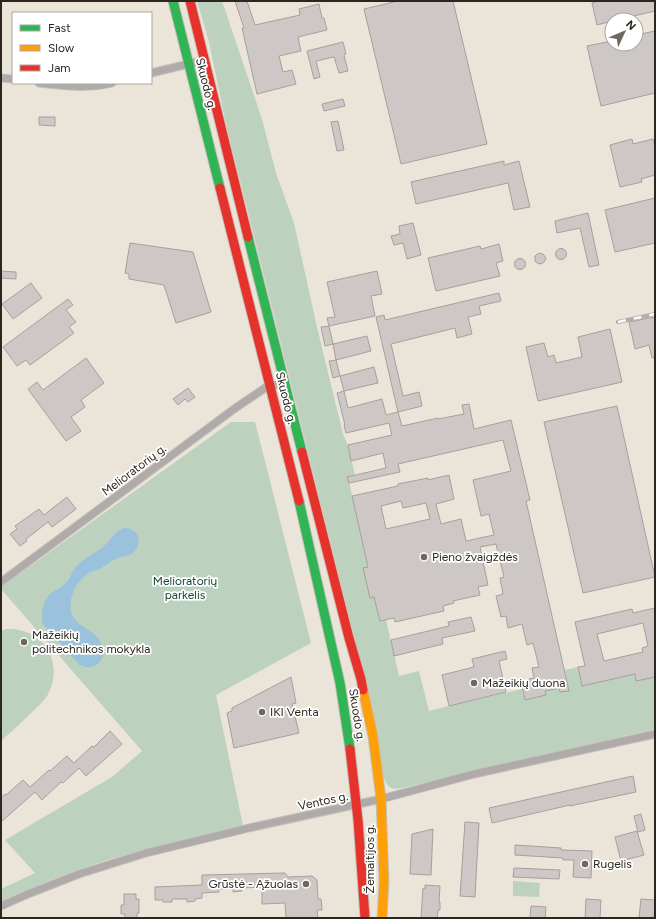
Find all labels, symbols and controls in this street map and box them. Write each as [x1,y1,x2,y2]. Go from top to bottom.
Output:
legend [12,12,152,84]
north arrow [604,12,644,52]
text: N [623,18,638,33]
text: Fast [48,21,71,35]
text: Slow [48,41,75,55]
street label: Skuodo g. [193,56,219,112]
text: Jam [48,61,71,75]
street label: Skuodo g. [273,370,299,426]
street label: Melioratorių g. [99,441,169,499]
place label: Pieno žvaigždės [432,550,518,564]
marker: Pieno žvaigždės [419,552,429,562]
park label: Melioratorių parkelis [153,574,217,602]
place label: Mažeikių politechnikos mokykla [32,628,150,656]
marker: Mažeikių politechnikos mokykla [19,637,29,647]
place label: Mažeikių duona [482,676,565,690]
marker: Mažeikių duona [469,678,479,688]
street label: Skuodo g. [346,688,368,742]
place label: IKI Venta [270,705,319,719]
marker: IKI Venta [257,707,267,717]
street label: Ventos g. [297,789,349,813]
street label: Žemaitijos g. [363,825,377,893]
place label: Rugelis [593,857,632,871]
marker: Rugelis [580,859,590,869]
place label: Grūstė - Ąžuolas [209,877,298,891]
marker: Grūstė - Ąžuolas [301,879,311,889]

